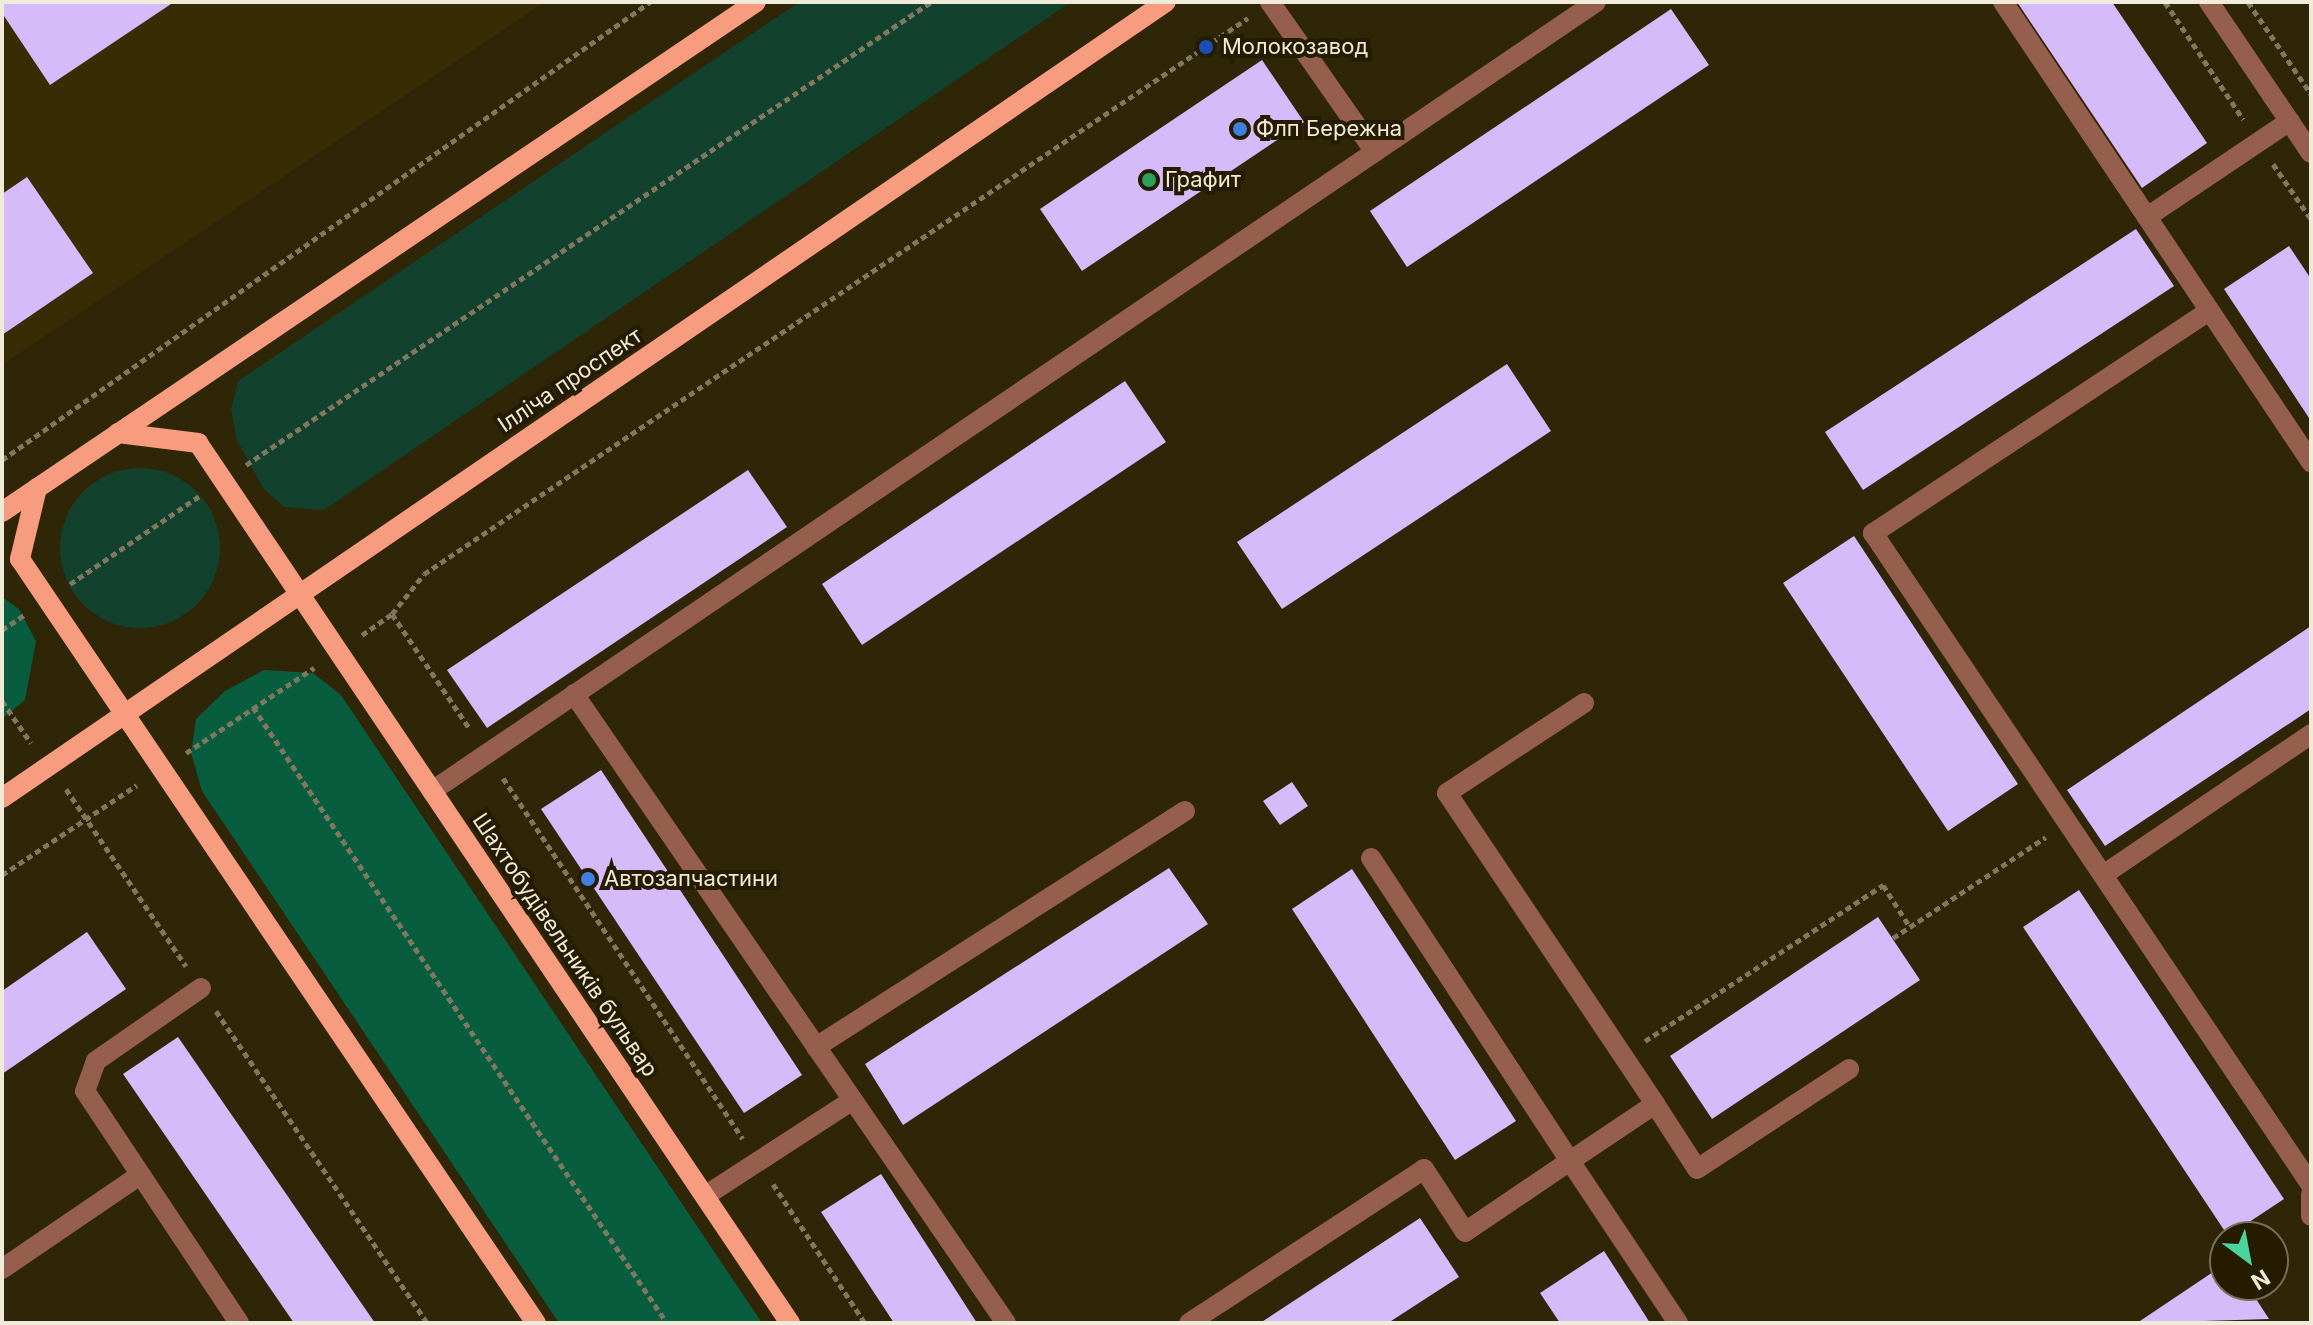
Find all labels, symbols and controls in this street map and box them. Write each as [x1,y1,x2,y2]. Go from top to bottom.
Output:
place label: Молокозавод [1222,34,1368,60]
marker: Молокозавод [1197,38,1215,56]
place label: Флп Бережна [1256,116,1402,142]
marker: Флп Бережна [1231,120,1249,138]
place label: Графит [1165,167,1241,193]
marker: Графит [1140,171,1158,189]
street label: Ілліча проспект [493,322,647,438]
street label: Шахтобудівельників бульвар [467,808,663,1082]
place label: Автозапчастини [604,866,778,892]
marker: Автозапчастини [579,870,597,888]
north arrow [2209,1221,2289,1301]
text: N [2247,1264,2275,1295]

